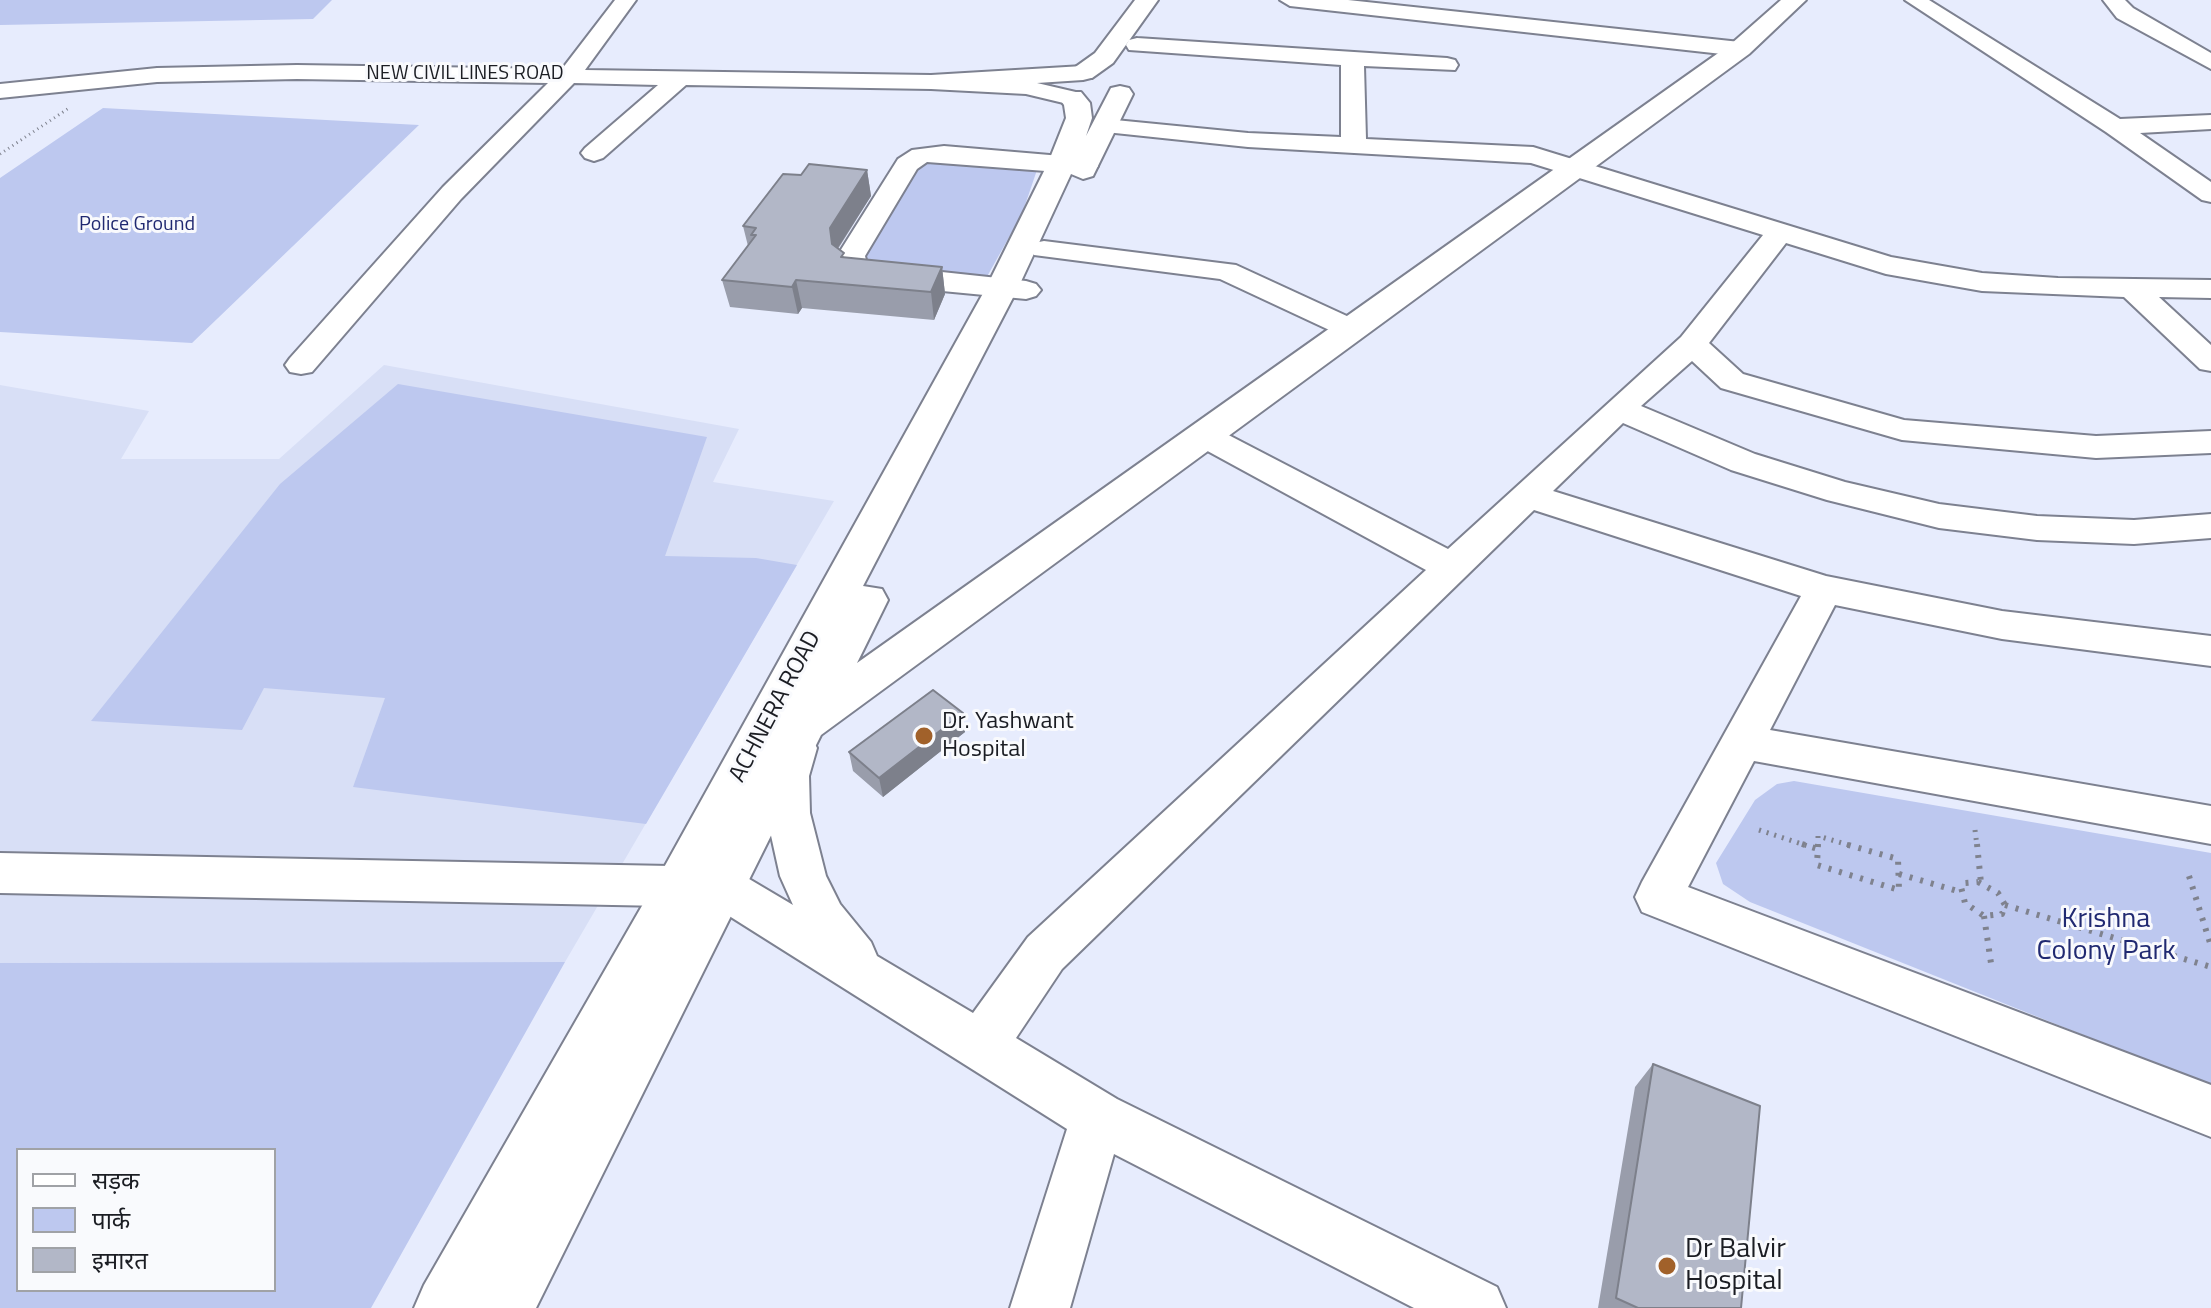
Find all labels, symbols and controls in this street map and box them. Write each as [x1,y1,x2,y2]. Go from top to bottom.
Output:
street label: NEW CIVIL LINES ROAD [366,62,564,86]
park label: Police Ground [79,213,195,237]
street label: ACHNERA ROAD [724,626,828,788]
place label: Dr. Yashwant Hospital [942,708,1074,764]
marker: Dr. Yashwant Hospital [913,725,935,747]
park label: Krishna Colony Park [2036,903,2176,969]
legend [16,1148,276,1292]
text: सड़क [92,1162,140,1198]
text: पार्क [92,1202,130,1238]
place label: Dr Balvir Hospital [1685,1233,1786,1299]
text: इमारत [92,1242,148,1278]
marker: Dr Balvir Hospital [1656,1255,1678,1277]

